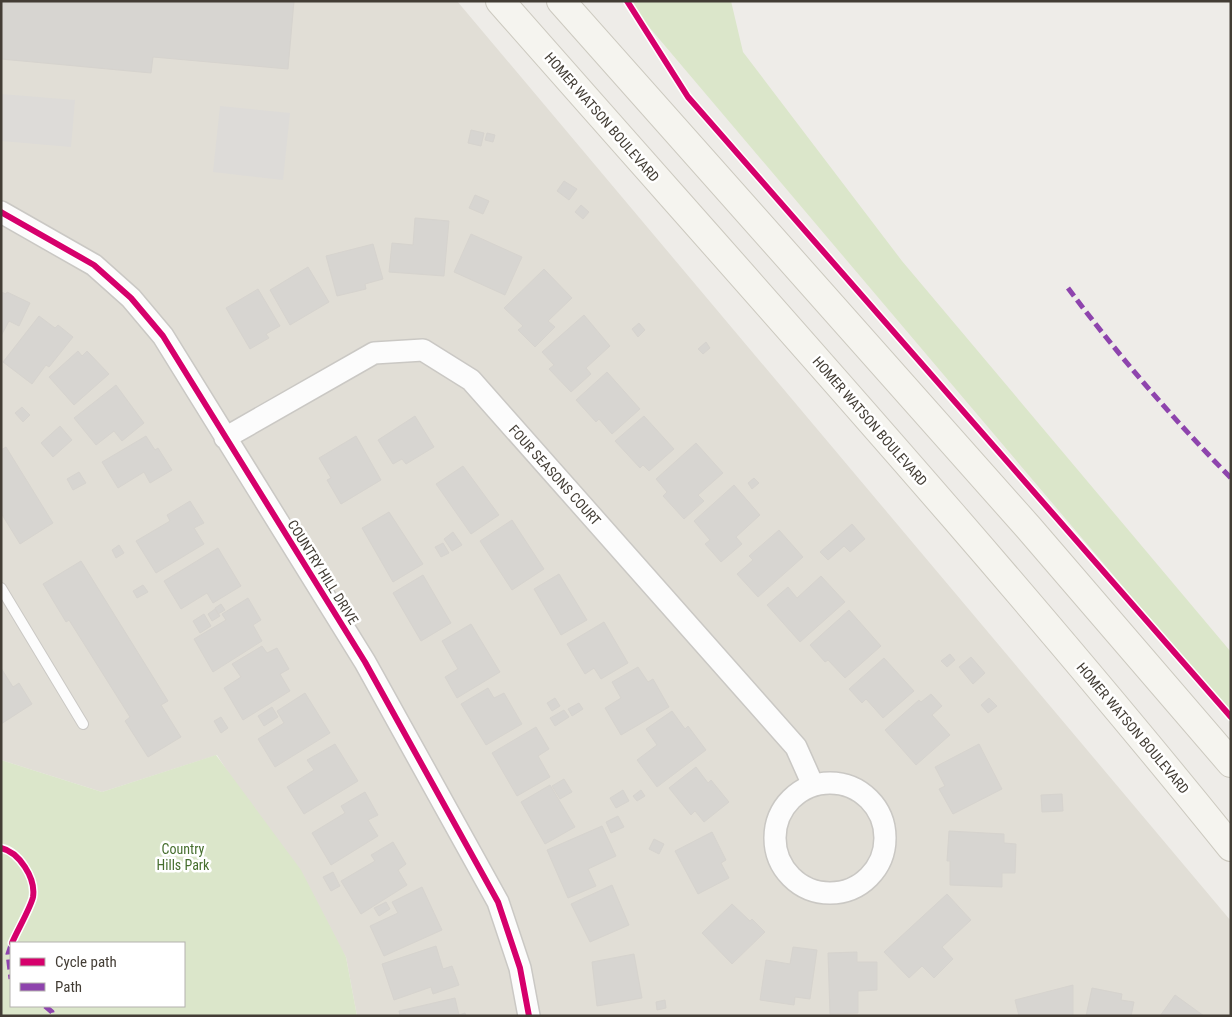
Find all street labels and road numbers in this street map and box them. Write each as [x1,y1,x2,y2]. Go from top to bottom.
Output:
street label: HOMER WATSON BOULEVARD [542,49,662,185]
street label: HOMER WATSON BOULEVARD [810,353,930,489]
street label: FOUR SEASONS COURT [506,422,604,528]
street label: COUNTRY HILL DRIVE [284,517,362,627]
street label: HOMER WATSON BOULEVARD [1074,659,1192,797]

